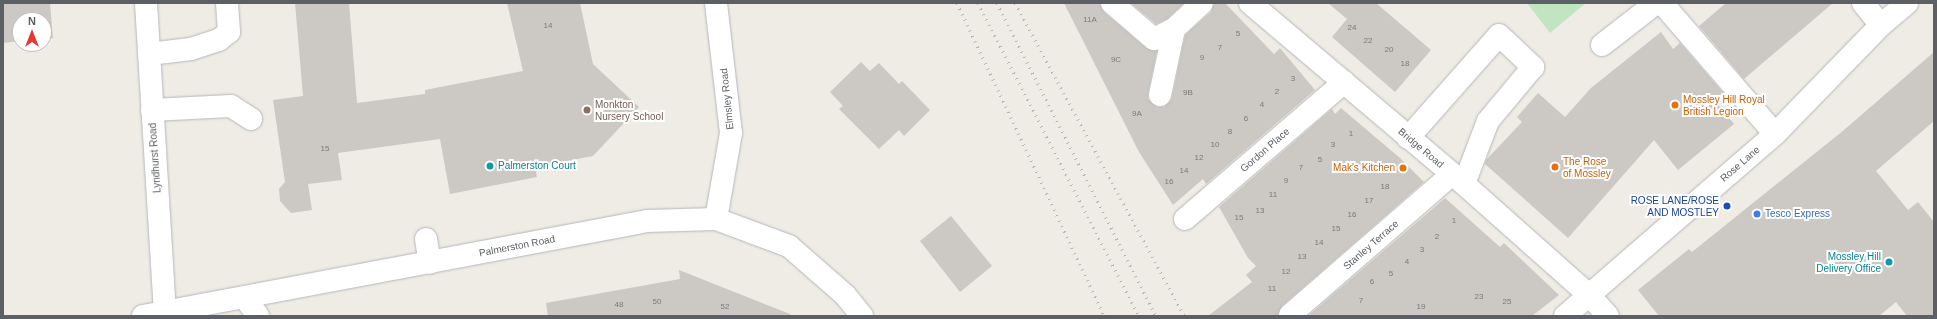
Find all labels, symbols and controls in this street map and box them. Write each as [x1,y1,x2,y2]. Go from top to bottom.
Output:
north arrow [12,12,52,52]
text: N [28,15,36,27]
house number: 11A [1083,15,1097,25]
house number: 14 [544,21,552,31]
house number: 24 [1348,23,1356,33]
house number: 5 [1236,29,1240,39]
house number: 22 [1364,36,1372,46]
house number: 7 [1218,43,1222,53]
house number: 20 [1385,45,1393,55]
house number: 9 [1200,53,1204,63]
house number: 9C [1111,55,1121,65]
house number: 18 [1401,59,1409,69]
street label: Elmsley Road [718,68,736,130]
house number: 3 [1291,74,1295,84]
house number: 2 [1275,87,1279,97]
house number: 9B [1183,88,1193,98]
place label: Mossley Hill Royal British Legion [1683,93,1765,116]
place label: Monkton Nursery School [595,98,663,122]
house number: 4 [1260,100,1264,110]
marker: Mossley Hill Royal British Legion [1670,100,1680,110]
marker: Monkton Nursery School [582,105,592,115]
house number: 9A [1132,109,1142,119]
house number: 6 [1244,114,1248,124]
street label: Lyndhurst Road [147,123,163,193]
street label: Gordon Place [1238,125,1292,175]
street label: Bridge Road [1396,126,1446,170]
house number: 8 [1228,127,1232,137]
house number: 1 [1349,129,1353,139]
house number: 10 [1211,140,1219,150]
house number: 3 [1331,140,1335,150]
house number: 15 [321,144,329,154]
street label: Rose Lane [1718,144,1762,184]
house number: 12 [1195,153,1203,163]
house number: 5 [1318,155,1322,165]
place label: The Rose of Mossley [1563,155,1611,178]
place label: Palmerston Court [498,160,576,172]
marker: Palmerston Court [485,161,495,171]
place label: Mak's Kitchen [1333,162,1395,174]
marker: The Rose of Mossley [1550,162,1560,172]
house number: 7 [1299,163,1303,173]
marker: Mak's Kitchen [1398,163,1408,173]
house number: 14 [1180,166,1188,176]
house number: 9 [1284,176,1288,186]
house number: 16 [1165,177,1173,187]
house number: 18 [1381,182,1389,192]
house number: 11 [1269,190,1277,200]
place label: ROSE LANE/ROSE AND MOSTLEY [1631,194,1719,218]
house number: 17 [1365,196,1373,206]
marker: ROSE LANE/ROSE AND MOSTLEY [1722,201,1732,211]
house number: 13 [1256,206,1264,216]
place label: Tesco Express [1765,208,1830,220]
marker: Tesco Express [1752,209,1762,219]
house number: 16 [1348,210,1356,220]
house number: 15 [1235,213,1243,223]
house number: 1 [1452,216,1456,226]
street label: Stanley Terrace [1341,218,1401,272]
house number: 15 [1332,224,1340,234]
house number: 2 [1435,232,1439,242]
street label: Palmerston Road [478,233,556,259]
house number: 14 [1315,238,1323,248]
house number: 3 [1420,245,1424,255]
place label: Mossley Hill Delivery Office [1816,250,1881,274]
house number: 13 [1298,252,1306,262]
house number: 4 [1405,257,1409,267]
marker: Mossley Hill Delivery Office [1884,257,1894,267]
house number: 12 [1282,267,1290,277]
house number: 5 [1389,269,1393,279]
house number: 6 [1370,277,1374,287]
house number: 11 [1268,284,1276,294]
house number: 23 [1475,292,1483,302]
house number: 7 [1359,296,1363,306]
house number: 50 [653,297,661,307]
house number: 25 [1503,297,1511,307]
house number: 48 [615,300,623,310]
house number: 52 [721,302,729,312]
house number: 19 [1417,302,1425,312]

